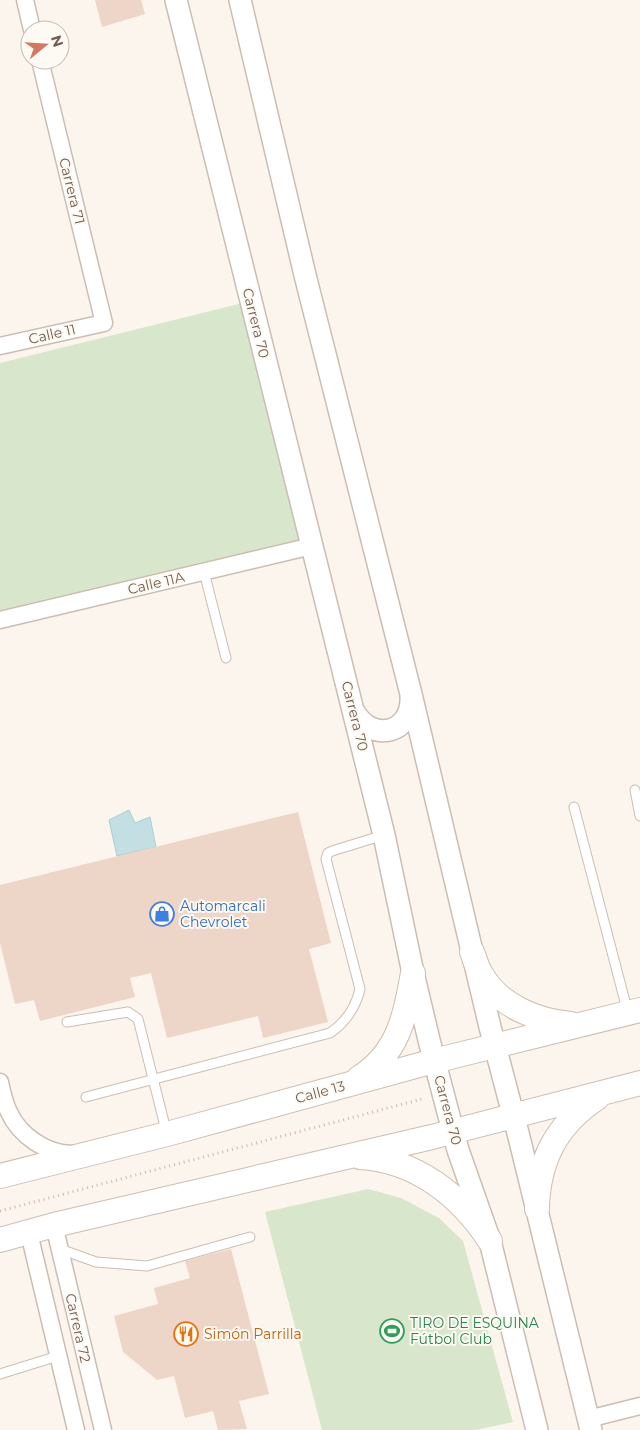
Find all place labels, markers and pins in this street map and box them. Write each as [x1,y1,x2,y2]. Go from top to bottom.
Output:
place label: Automarcali Chevrolet [180,897,266,931]
shop icon: Automarcali Chevrolet [149,901,175,927]
place label: TIRO DE ESQUINA Fútbol Club [410,1314,540,1348]
sports icon: TIRO DE ESQUINA Fútbol Club [379,1318,405,1344]
restaurant icon: Simón Parrilla [173,1321,199,1347]
place label: Simón Parrilla [204,1325,302,1343]

